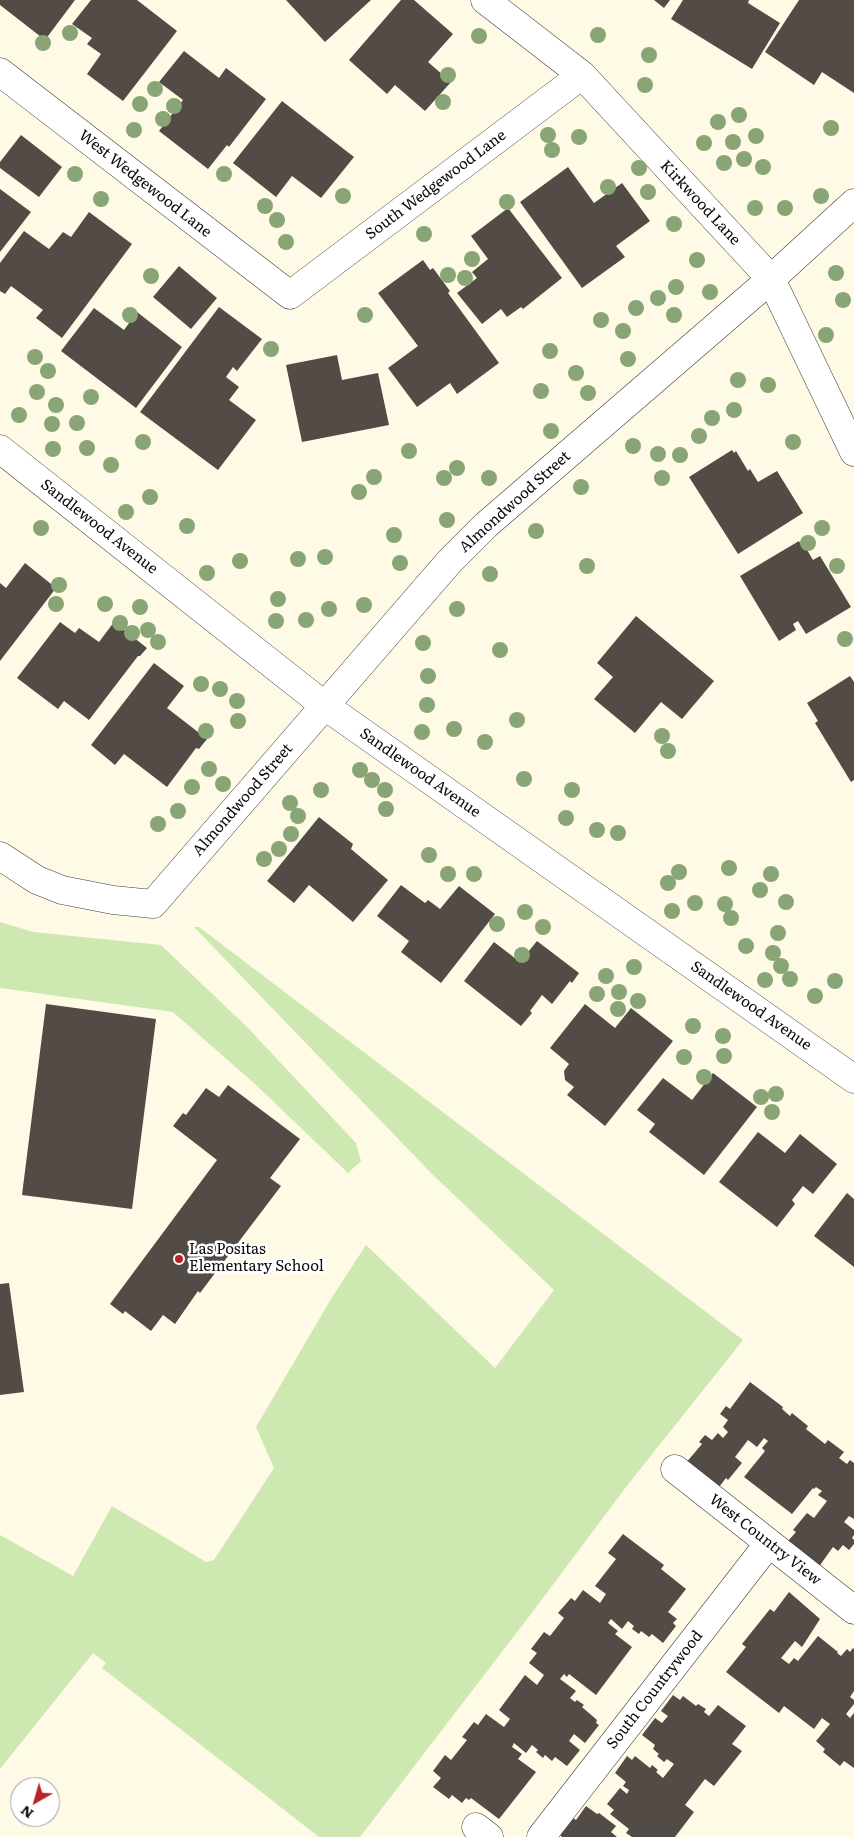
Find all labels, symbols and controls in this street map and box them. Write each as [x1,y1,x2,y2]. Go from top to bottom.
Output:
street label: South Wedgewood Lane [362,126,510,244]
street label: West Wedgewood Lane [75,127,215,241]
street label: Kirkwood Lane [656,157,744,249]
street label: Almondwood Street [456,447,574,557]
street label: Sandlewood Avenue [37,476,161,578]
street label: Sandlewood Avenue [356,725,484,821]
street label: Almondwood Street [189,740,297,860]
street label: Sandlewood Avenue [687,958,815,1054]
place label: Las Positas Elementary School [189,1241,324,1276]
marker: Las Positas Elementary School [173,1253,185,1265]
street label: West Country View [705,1491,825,1589]
street label: South Countrywood [603,1627,707,1753]
north arrow [10,1777,60,1827]
text: N [16,1802,37,1825]

